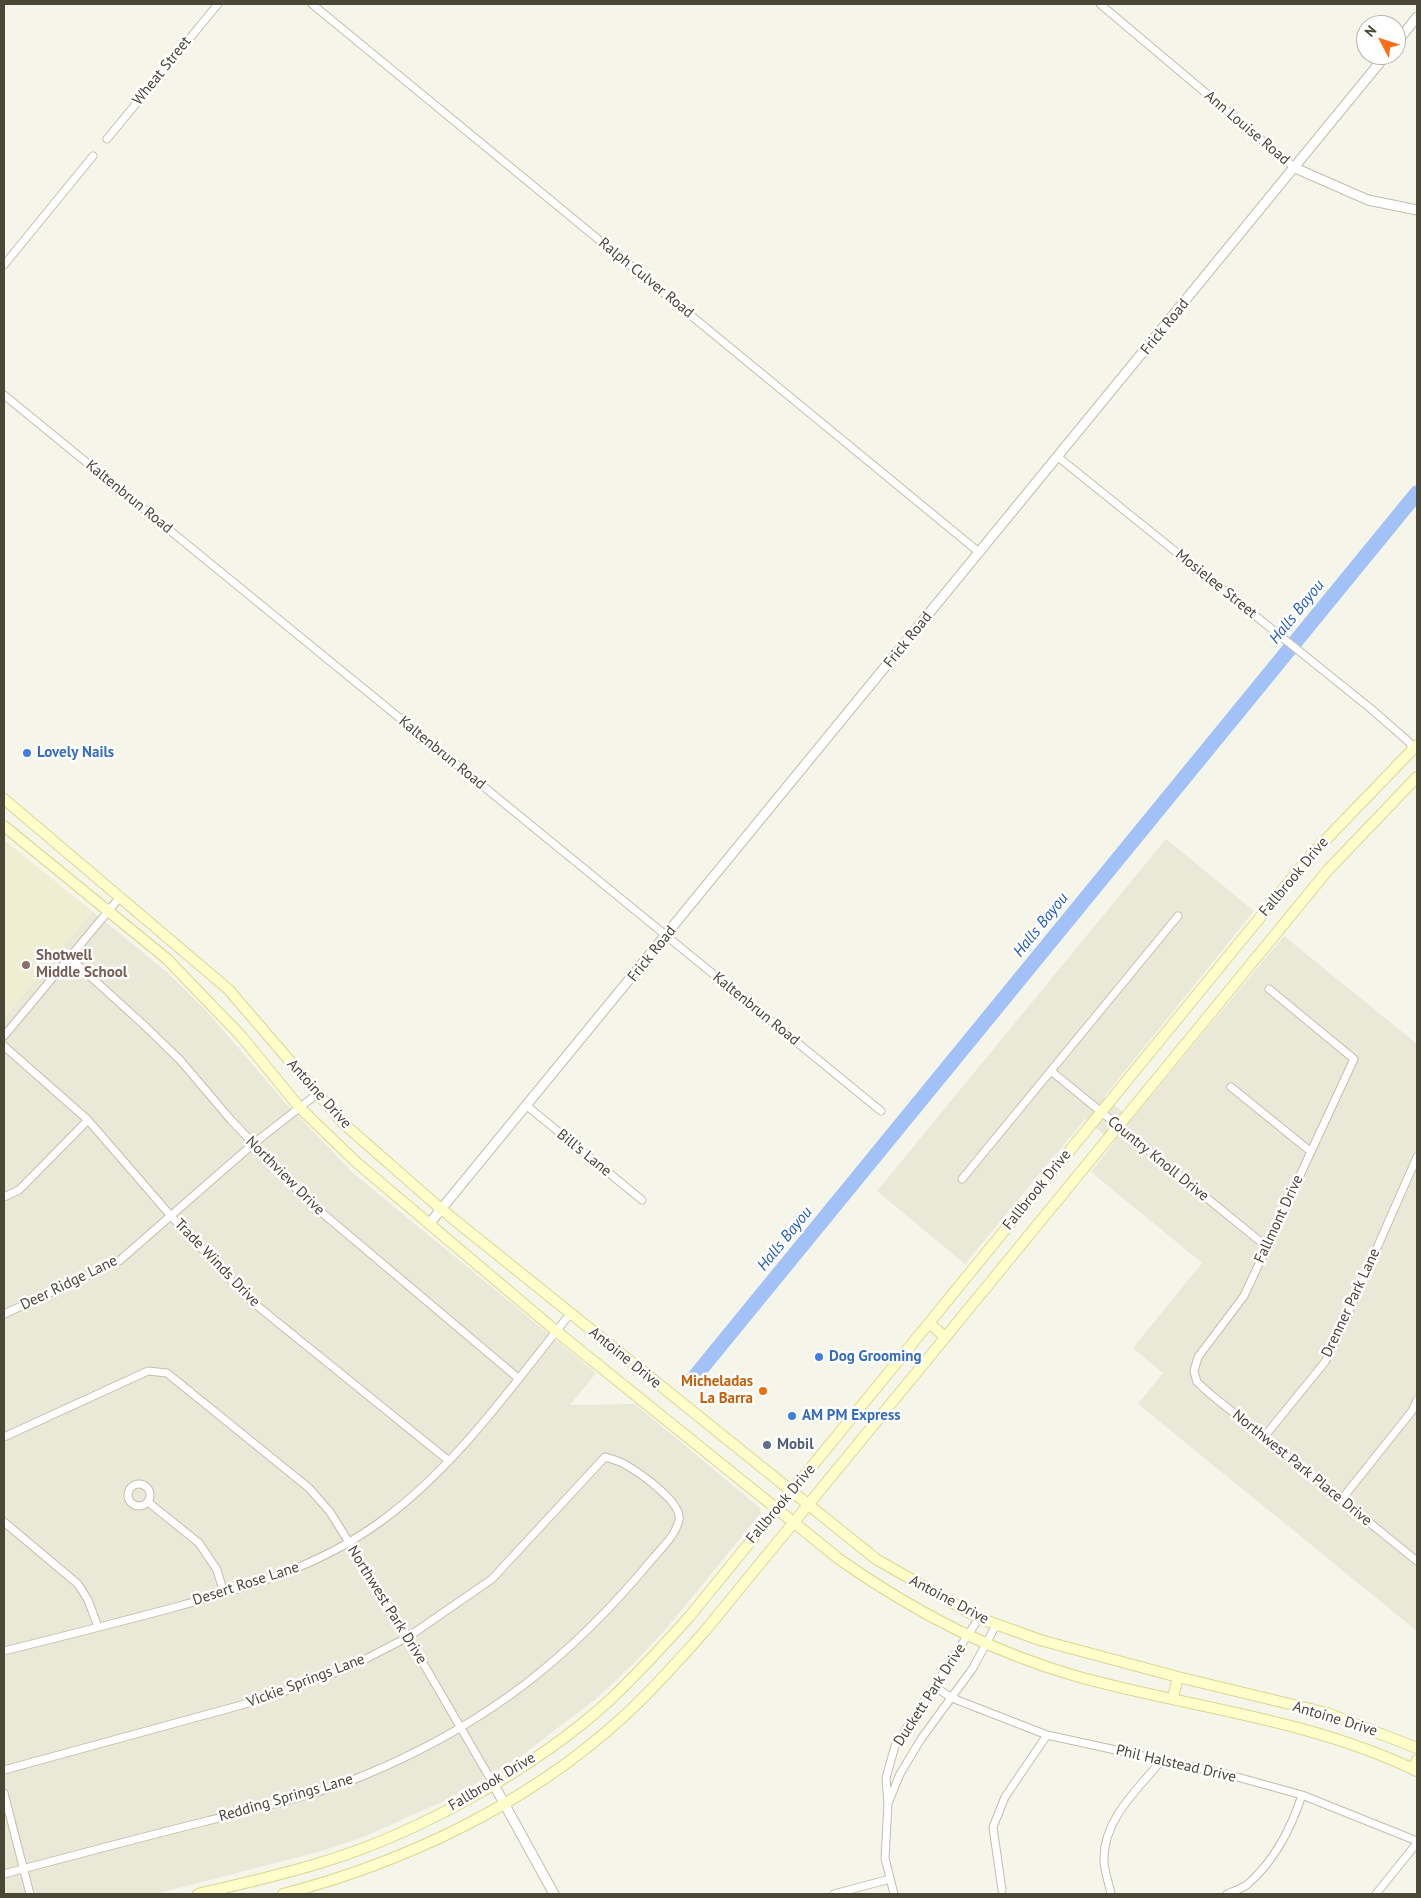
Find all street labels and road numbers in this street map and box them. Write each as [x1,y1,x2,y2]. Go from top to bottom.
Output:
street label: Wheat Street [129,33,195,109]
street label: Ann Louise Road [1201,87,1293,169]
street label: Ralph Culver Road [595,234,697,322]
street label: Frick Road [1137,295,1193,359]
street label: Kaltenbrun Road [82,456,176,538]
street label: Mosielee Street [1172,546,1260,622]
street label: Frick Road [880,608,936,672]
street label: Kaltenbrun Road [395,712,489,794]
street label: Fallbrook Drive [1256,834,1332,920]
street label: Frick Road [624,922,680,986]
street label: Kaltenbrun Road [709,968,803,1050]
street label: Antoine Drive [283,1056,355,1132]
street label: Country Knoll Drive [1104,1113,1212,1205]
street label: Bill's Lane [553,1126,615,1180]
street label: Northview Drive [242,1133,328,1219]
street label: Fallbrook Drive [999,1146,1075,1234]
street label: Fallmont Drive [1251,1172,1307,1266]
street label: Trade Winds Drive [170,1215,264,1311]
street label: Drenner Park Lane [1318,1246,1384,1360]
street label: Deer Ridge Lane [18,1252,120,1314]
street label: Antoine Drive [585,1324,665,1392]
street label: Northwest Park Place Drive [1229,1406,1375,1530]
street label: Fallbrook Drive [743,1461,819,1547]
street label: Northwest Park Drive [343,1543,431,1667]
street label: Desert Rose Lane [190,1558,302,1610]
street label: Antoine Drive [906,1572,992,1628]
street label: Duckett Park Drive [890,1640,970,1750]
street label: Vickie Springs Lane [245,1650,367,1712]
street label: Antoine Drive [1291,1698,1379,1740]
street label: Phil Halstead Drive [1114,1741,1238,1787]
street label: Fallbrook Drive [445,1749,539,1815]
street label: Redding Springs Lane [217,1770,355,1826]

